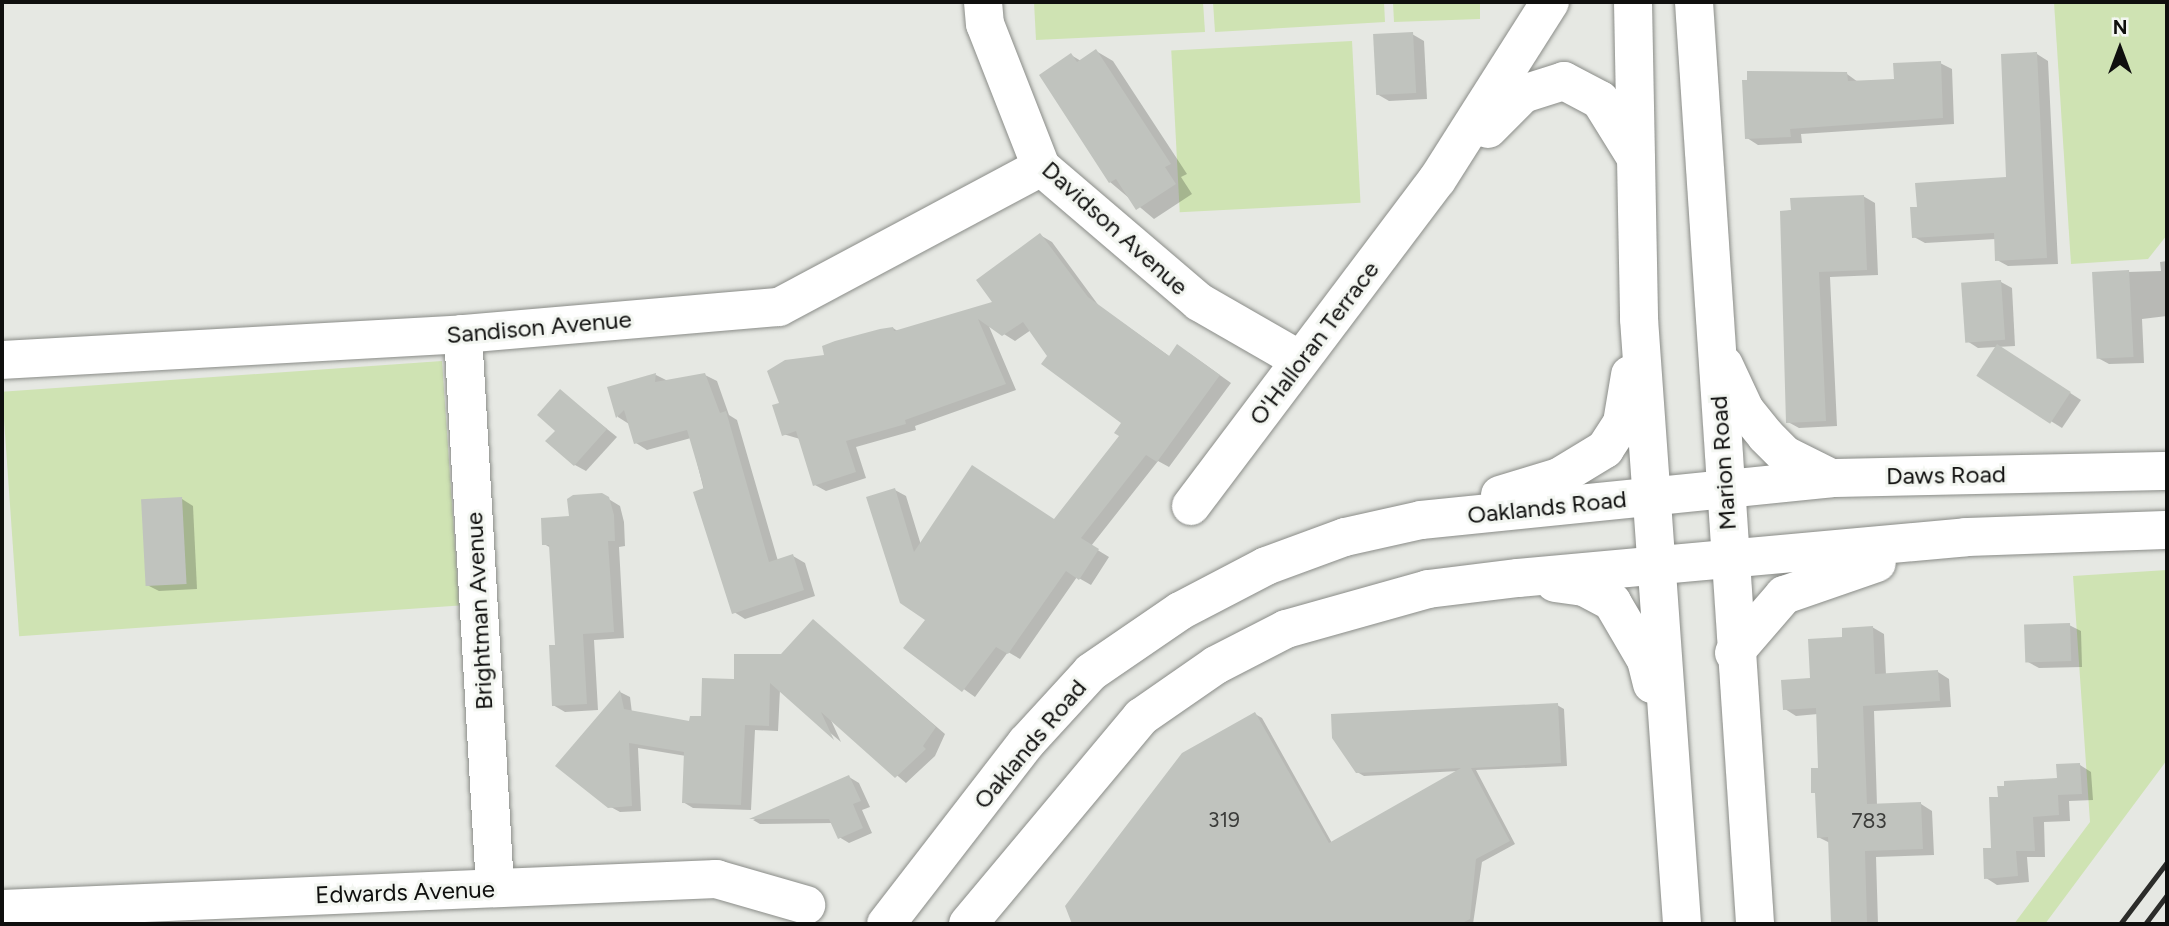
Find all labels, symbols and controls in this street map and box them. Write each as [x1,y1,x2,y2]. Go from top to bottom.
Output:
north arrow [2085,14,2155,84]
text: N [2113,16,2127,39]
street label: Davidson Avenue [1036,155,1194,301]
street label: O'Halloran Terrace [1243,256,1385,430]
street label: Sandison Avenue [445,305,633,349]
street label: Marion Road [1704,395,1742,531]
street label: Daws Road [1886,460,2006,490]
street label: Oaklands Road [1466,484,1628,530]
street label: Brightman Avenue [459,511,499,711]
street label: Oaklands Road [968,674,1092,814]
house number: 319 [1208,807,1240,833]
house number: 783 [1851,808,1887,834]
street label: Edwards Avenue [315,874,495,910]

